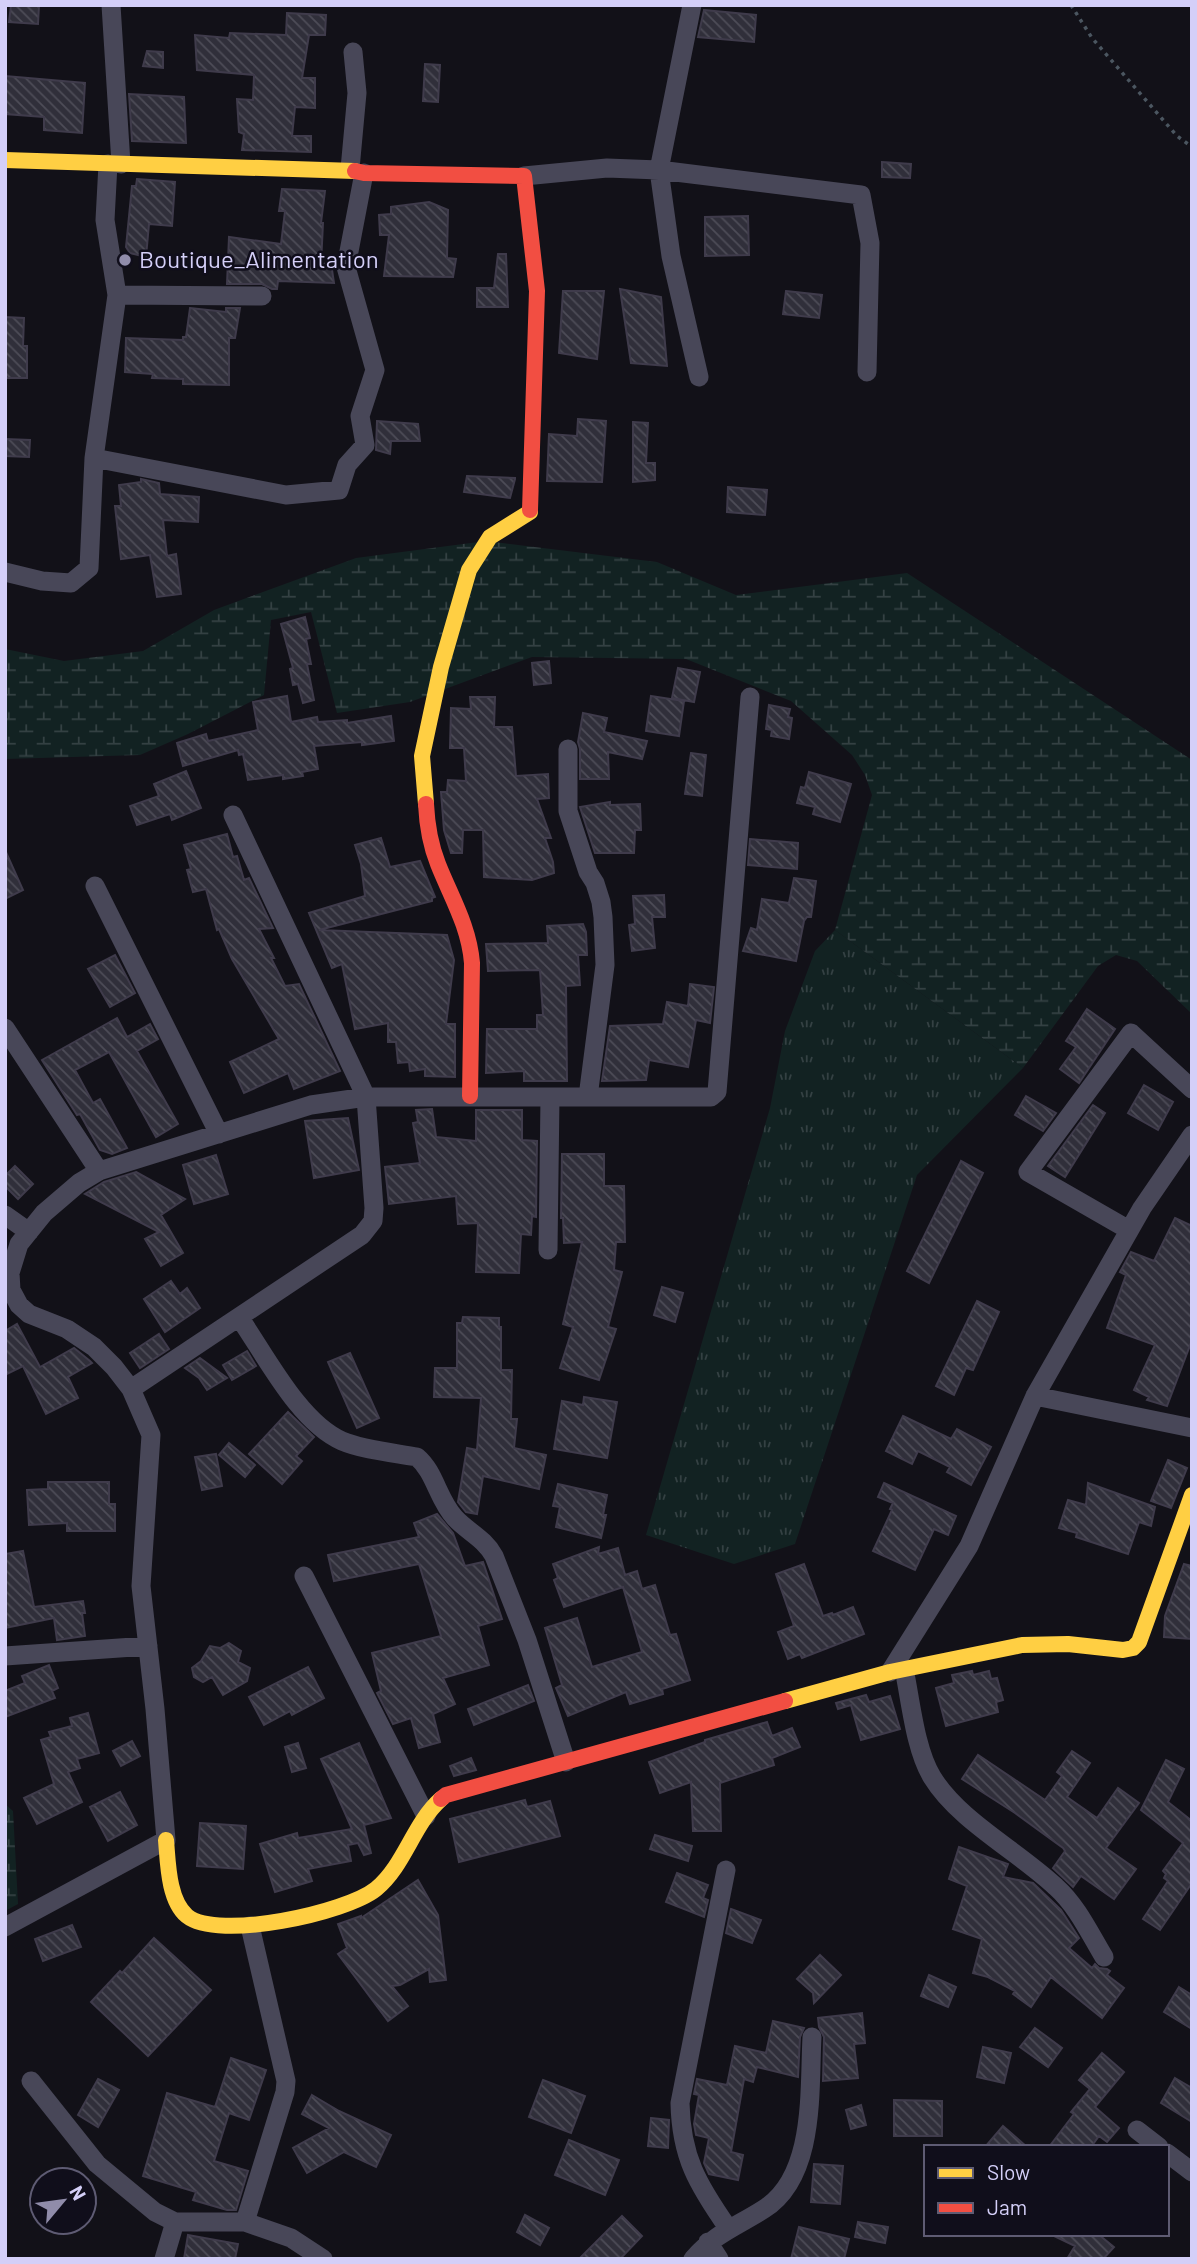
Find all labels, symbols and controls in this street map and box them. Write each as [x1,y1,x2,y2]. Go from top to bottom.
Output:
place label: Boutique_Alimentation [139,244,379,273]
marker: Boutique_Alimentation [117,252,133,268]
legend [924,2145,1169,2236]
text: Slow [987,2159,1030,2184]
north arrow [28,2166,98,2236]
text: N [65,2181,91,2204]
text: Jam [987,2194,1027,2219]

